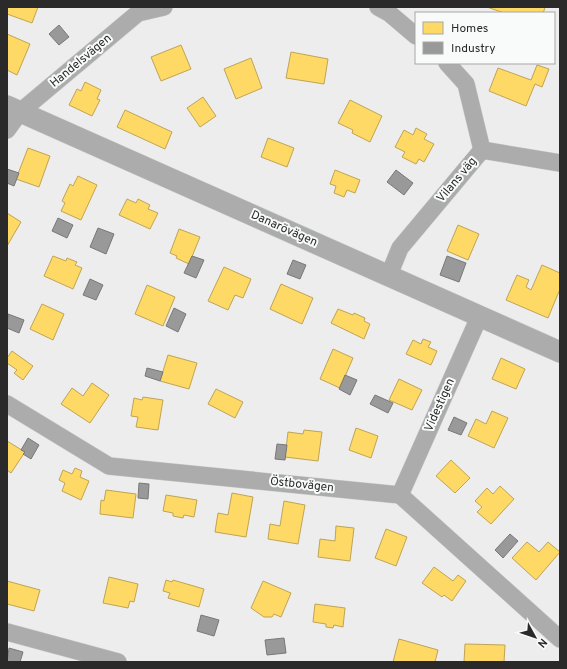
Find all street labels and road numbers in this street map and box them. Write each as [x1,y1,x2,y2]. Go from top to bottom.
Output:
street label: Handelsvägen [47,31,115,91]
street label: Vilans väg [433,154,481,206]
street label: Danarövägen [248,207,320,251]
street label: Videstigen [421,376,459,434]
street label: Östbovägen [269,474,335,496]

